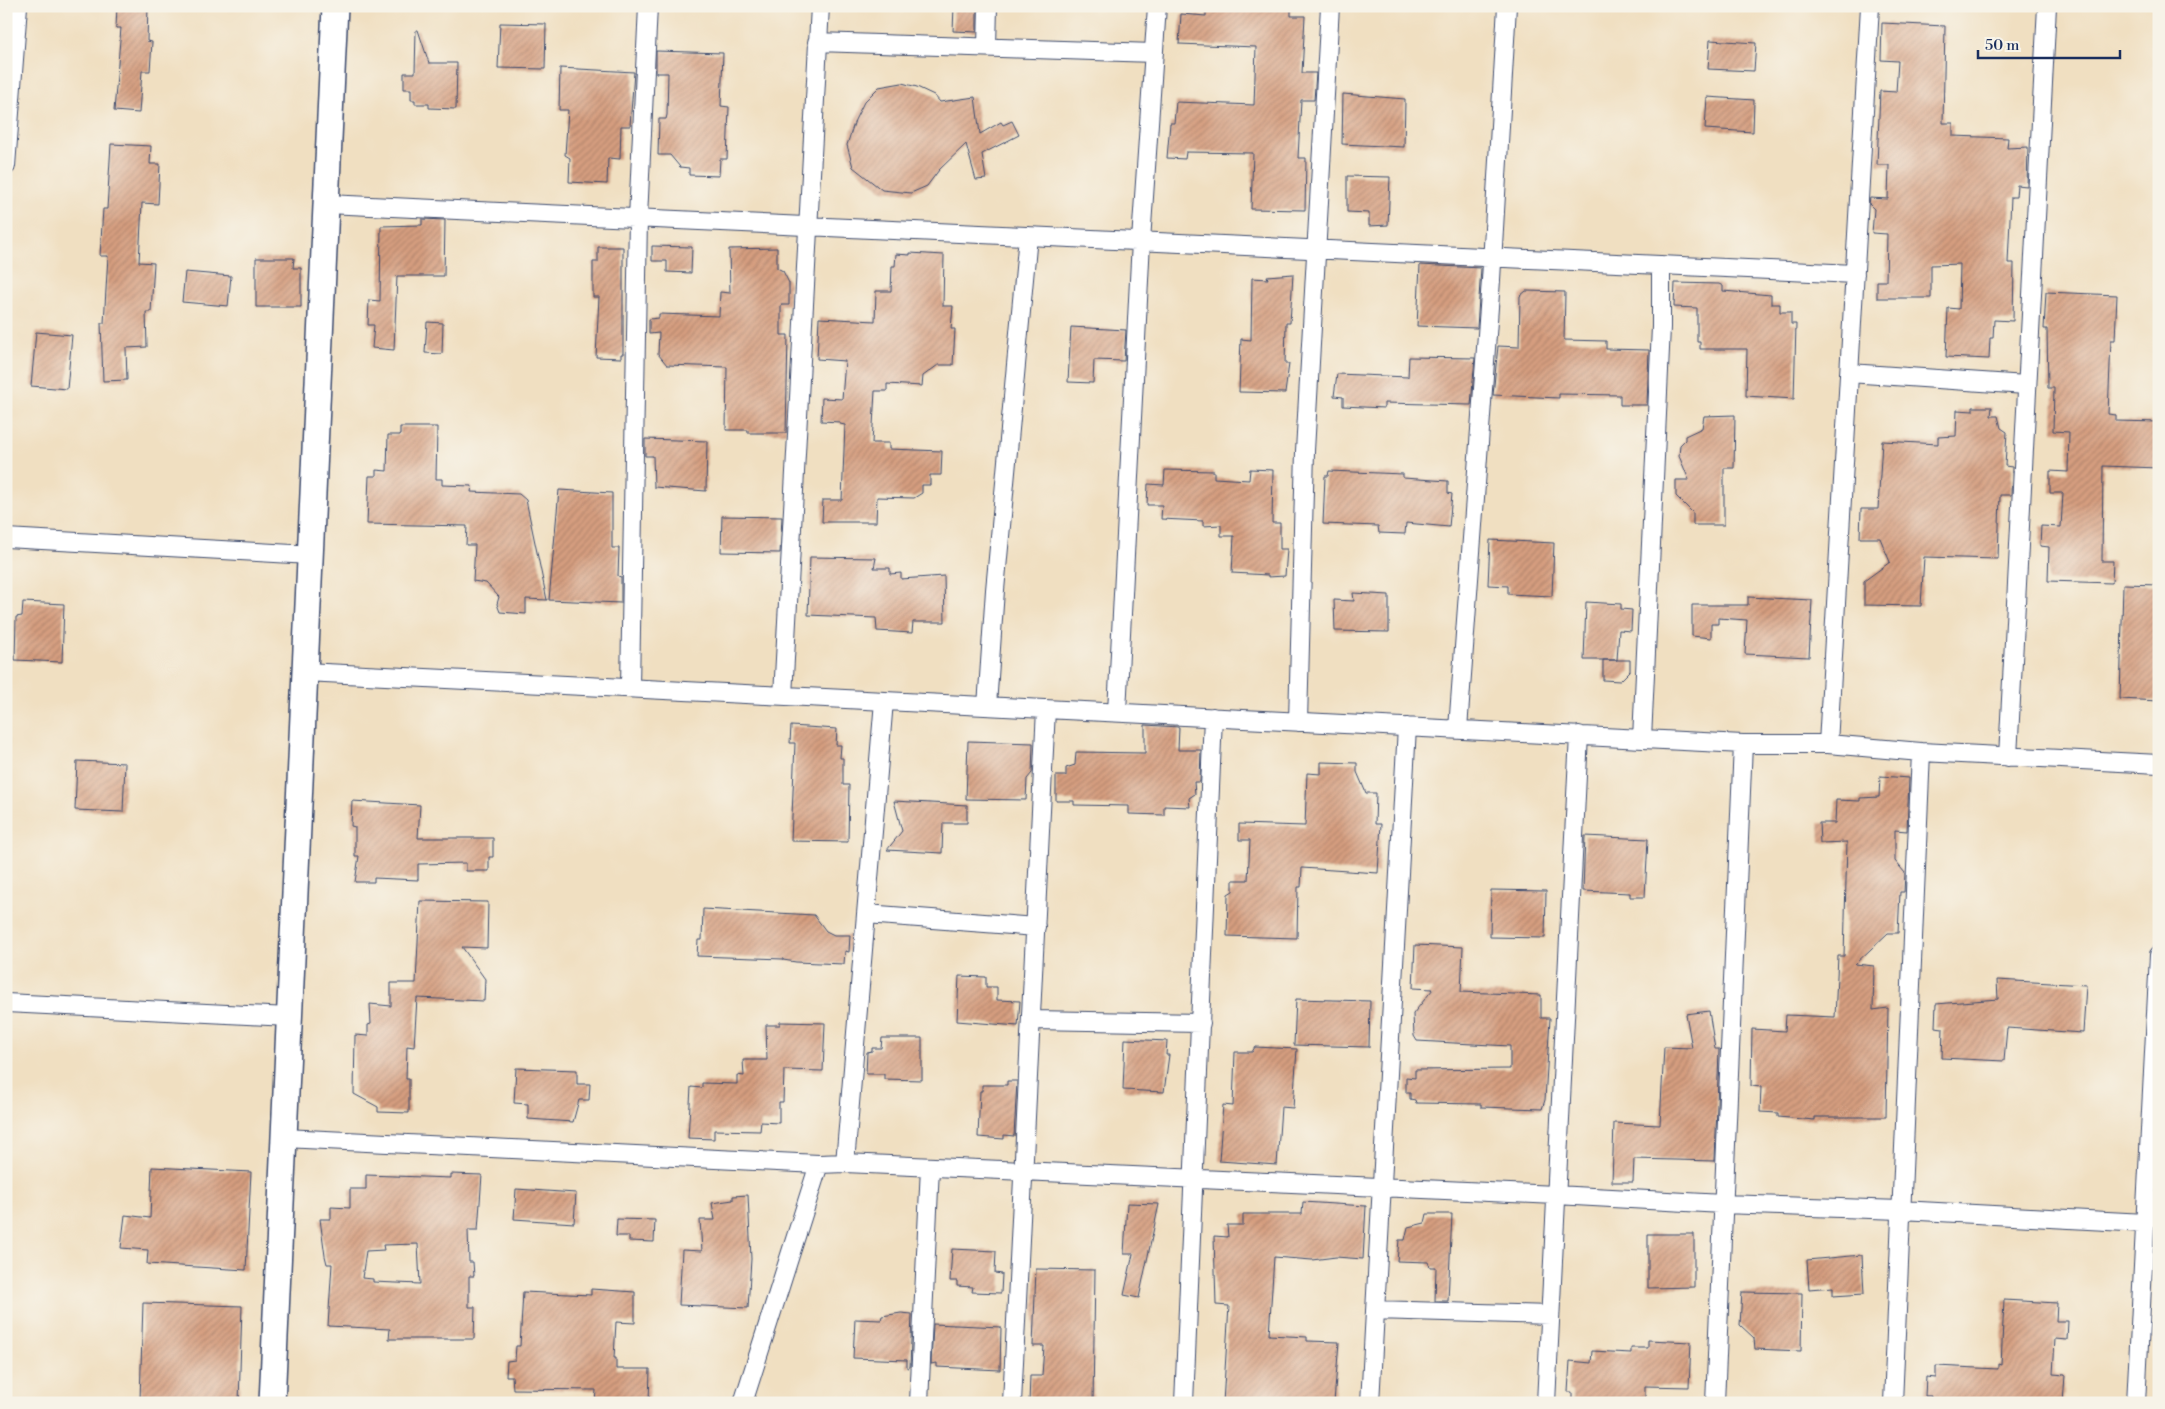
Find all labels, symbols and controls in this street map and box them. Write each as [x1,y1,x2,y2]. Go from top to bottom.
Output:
scale bar [1978,28,2120,60]
text: 50 m [1985,36,2019,55]

